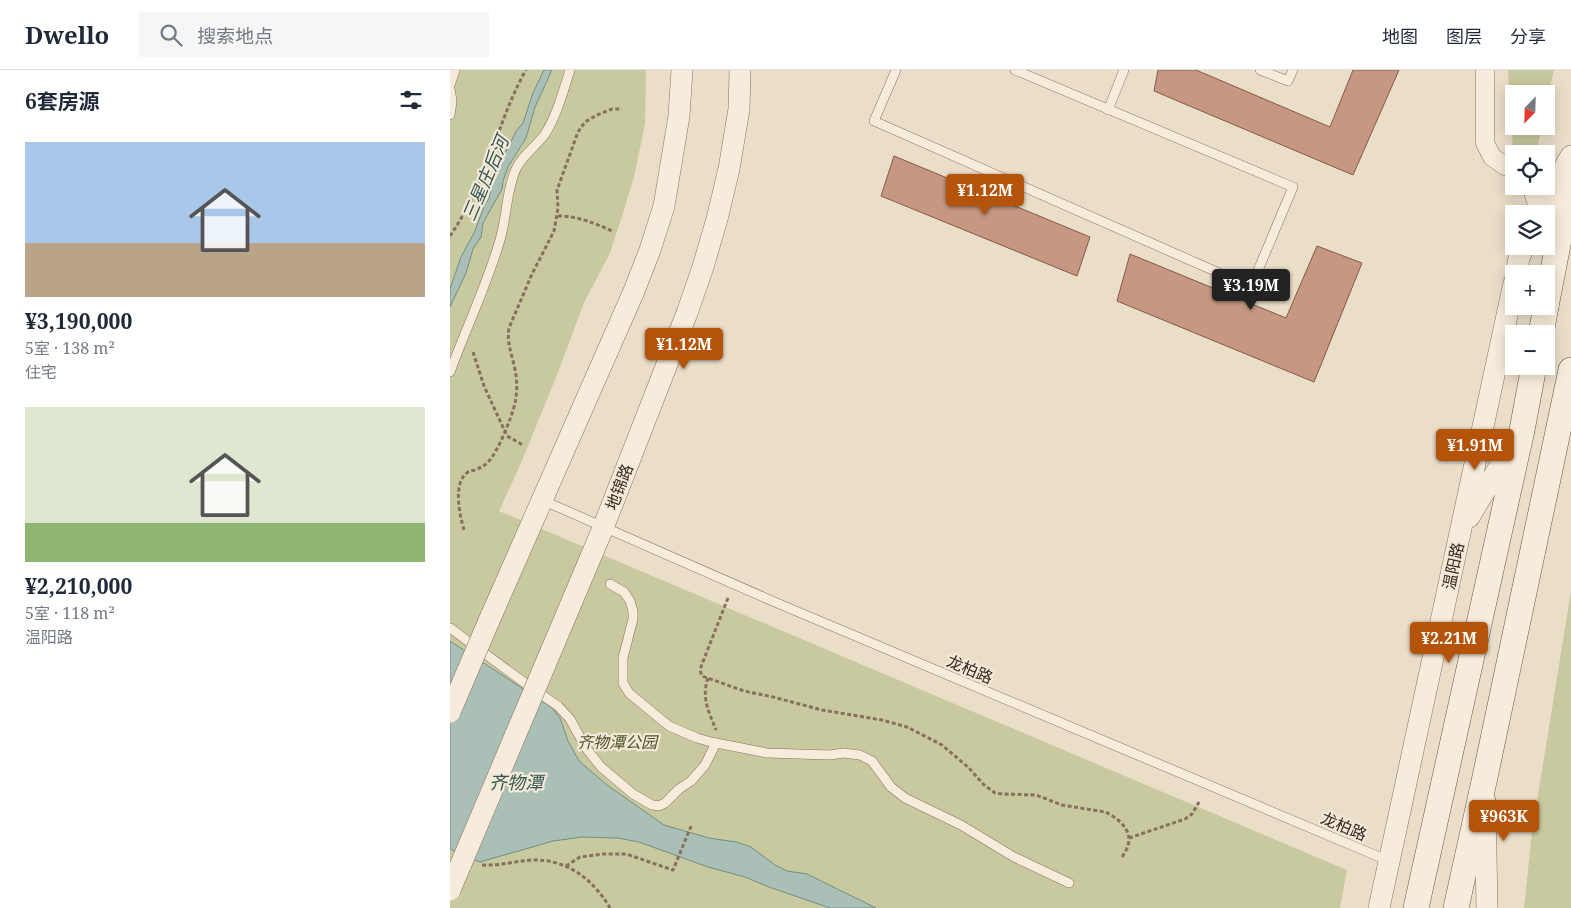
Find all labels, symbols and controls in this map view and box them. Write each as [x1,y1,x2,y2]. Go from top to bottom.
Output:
search box [139,12,489,57]
text: Dwello [25,18,109,51]
icon: search [157,21,185,49]
text: 搜索地点 [197,23,273,49]
text: 地图 [1382,24,1418,48]
text: 图层 [1446,24,1482,48]
text: 分享 [1510,24,1546,48]
north arrow [1505,85,1555,135]
map controls [1505,85,1555,375]
icon: filters [397,86,425,114]
text: 6套房源 [25,87,100,115]
water label: 三星庄后河 [456,129,515,224]
button: locate [1505,145,1555,195]
pin: ¥1.12M [944,174,1026,216]
icon: home [180,175,270,265]
text: ¥1.12M [957,179,1013,201]
button: layers [1505,205,1555,255]
button: + [1505,265,1555,315]
pin: ¥3.19M [1210,268,1292,311]
text: ¥3.19M [1223,274,1279,296]
text: ¥3,190,000 [25,307,132,335]
button: − [1505,325,1555,375]
pin: ¥1.12M [643,328,725,370]
text: ¥1.12M [656,333,712,355]
text: 5室 · 138 m² [25,337,115,359]
text: 住宅 [25,361,57,383]
pin: ¥1.91M [1434,428,1516,471]
text: ¥1.91M [1447,434,1503,456]
icon: home [180,440,270,530]
street label: 地锦路 [600,461,638,513]
street label: 温阳路 [1437,540,1469,592]
text: ¥2,210,000 [25,572,132,600]
text: 5室 · 118 m² [25,602,115,624]
pin: ¥2.21M [1408,622,1490,664]
text: 温阳路 [25,626,73,648]
text: ¥2.21M [1421,627,1477,649]
street label: 龙柏路 [944,649,996,689]
park label: 齐物潭公园 [577,731,659,753]
water label: 齐物潭 [489,770,546,794]
pin: ¥963K [1469,800,1539,842]
text: ¥963K [1480,805,1528,827]
street label: 龙柏路 [1318,806,1370,846]

